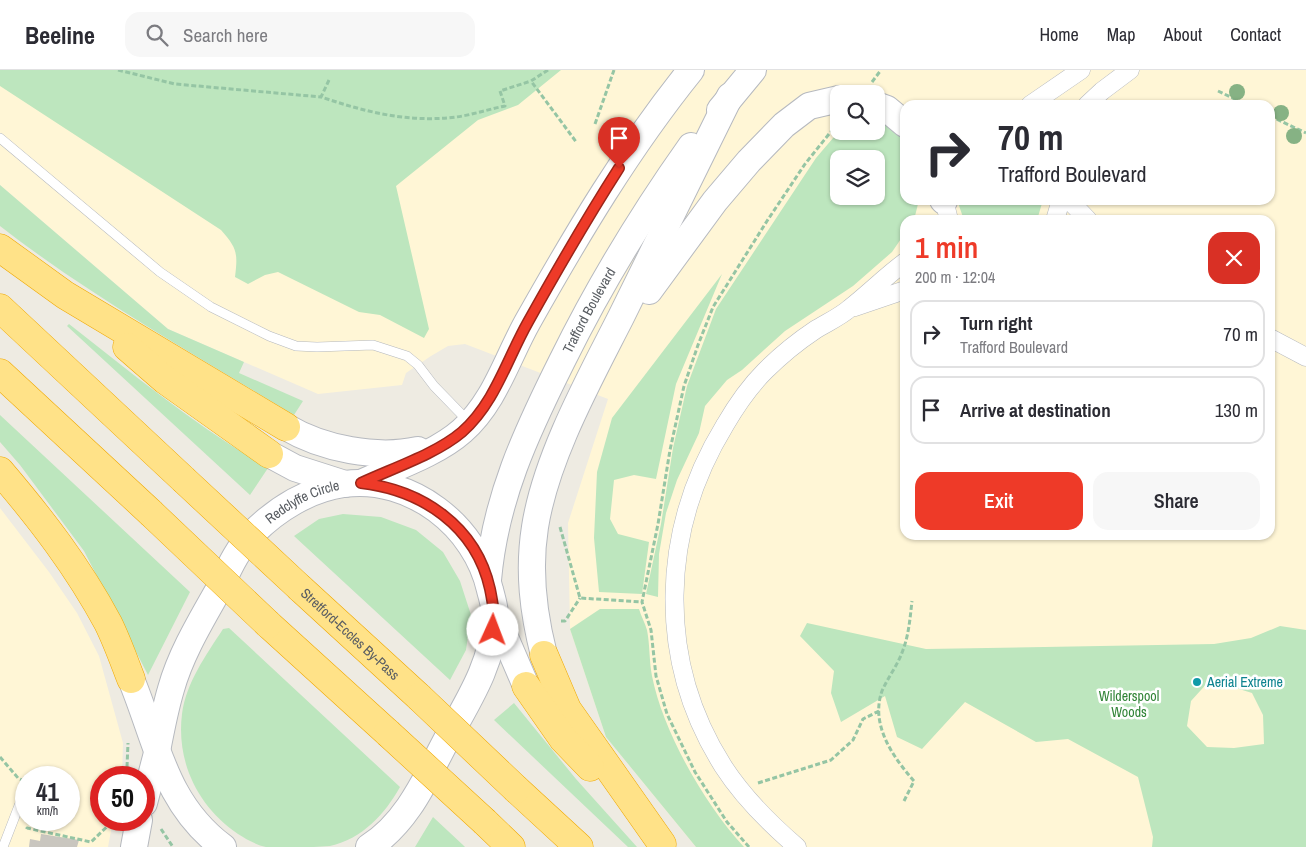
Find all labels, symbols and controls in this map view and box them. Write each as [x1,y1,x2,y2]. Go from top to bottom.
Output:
search box [125,12,475,57]
text: Beeline [25,19,95,51]
icon: search [143,21,171,49]
text: Search here [183,22,268,48]
text: Home [1039,22,1079,47]
text: Map [1107,22,1136,47]
text: About [1164,22,1202,47]
text: Contact [1230,22,1281,47]
map controls [830,85,885,205]
button: search [830,85,885,140]
text: 70 m [998,114,1063,161]
pin [598,117,640,168]
icon: right [915,120,980,185]
icon: arrive [605,124,633,152]
button: layers [830,150,885,205]
text: Trafford Boulevard [998,159,1146,189]
text: 1 min [915,227,978,267]
button: close [1208,232,1260,284]
street label: Trafford Boulevard [558,264,619,356]
text: 200 m · 12:04 [915,266,995,288]
text: Turn right [960,310,1032,336]
icon: right [917,320,945,348]
text: 70 m [1223,321,1258,347]
text: Trafford Boulevard [960,336,1068,358]
icon: arrive [917,396,945,424]
text: Arrive at destination [960,397,1111,423]
text: 130 m [1215,397,1258,423]
button: Exit [915,472,1083,530]
button: Share [1093,472,1260,530]
street label: Redclyffe Circle [261,476,341,527]
street label: Stretford-Eccles By-Pass [297,584,404,684]
position arrow [466,603,518,655]
place label: Aerial Extreme [1206,673,1283,691]
marker: Aerial Extreme [1191,676,1203,688]
park label: Wilderspool Woods [1099,687,1159,721]
speed limit sign: 50 [90,766,155,831]
text: 41 [36,775,59,809]
text: km/h [37,803,58,819]

